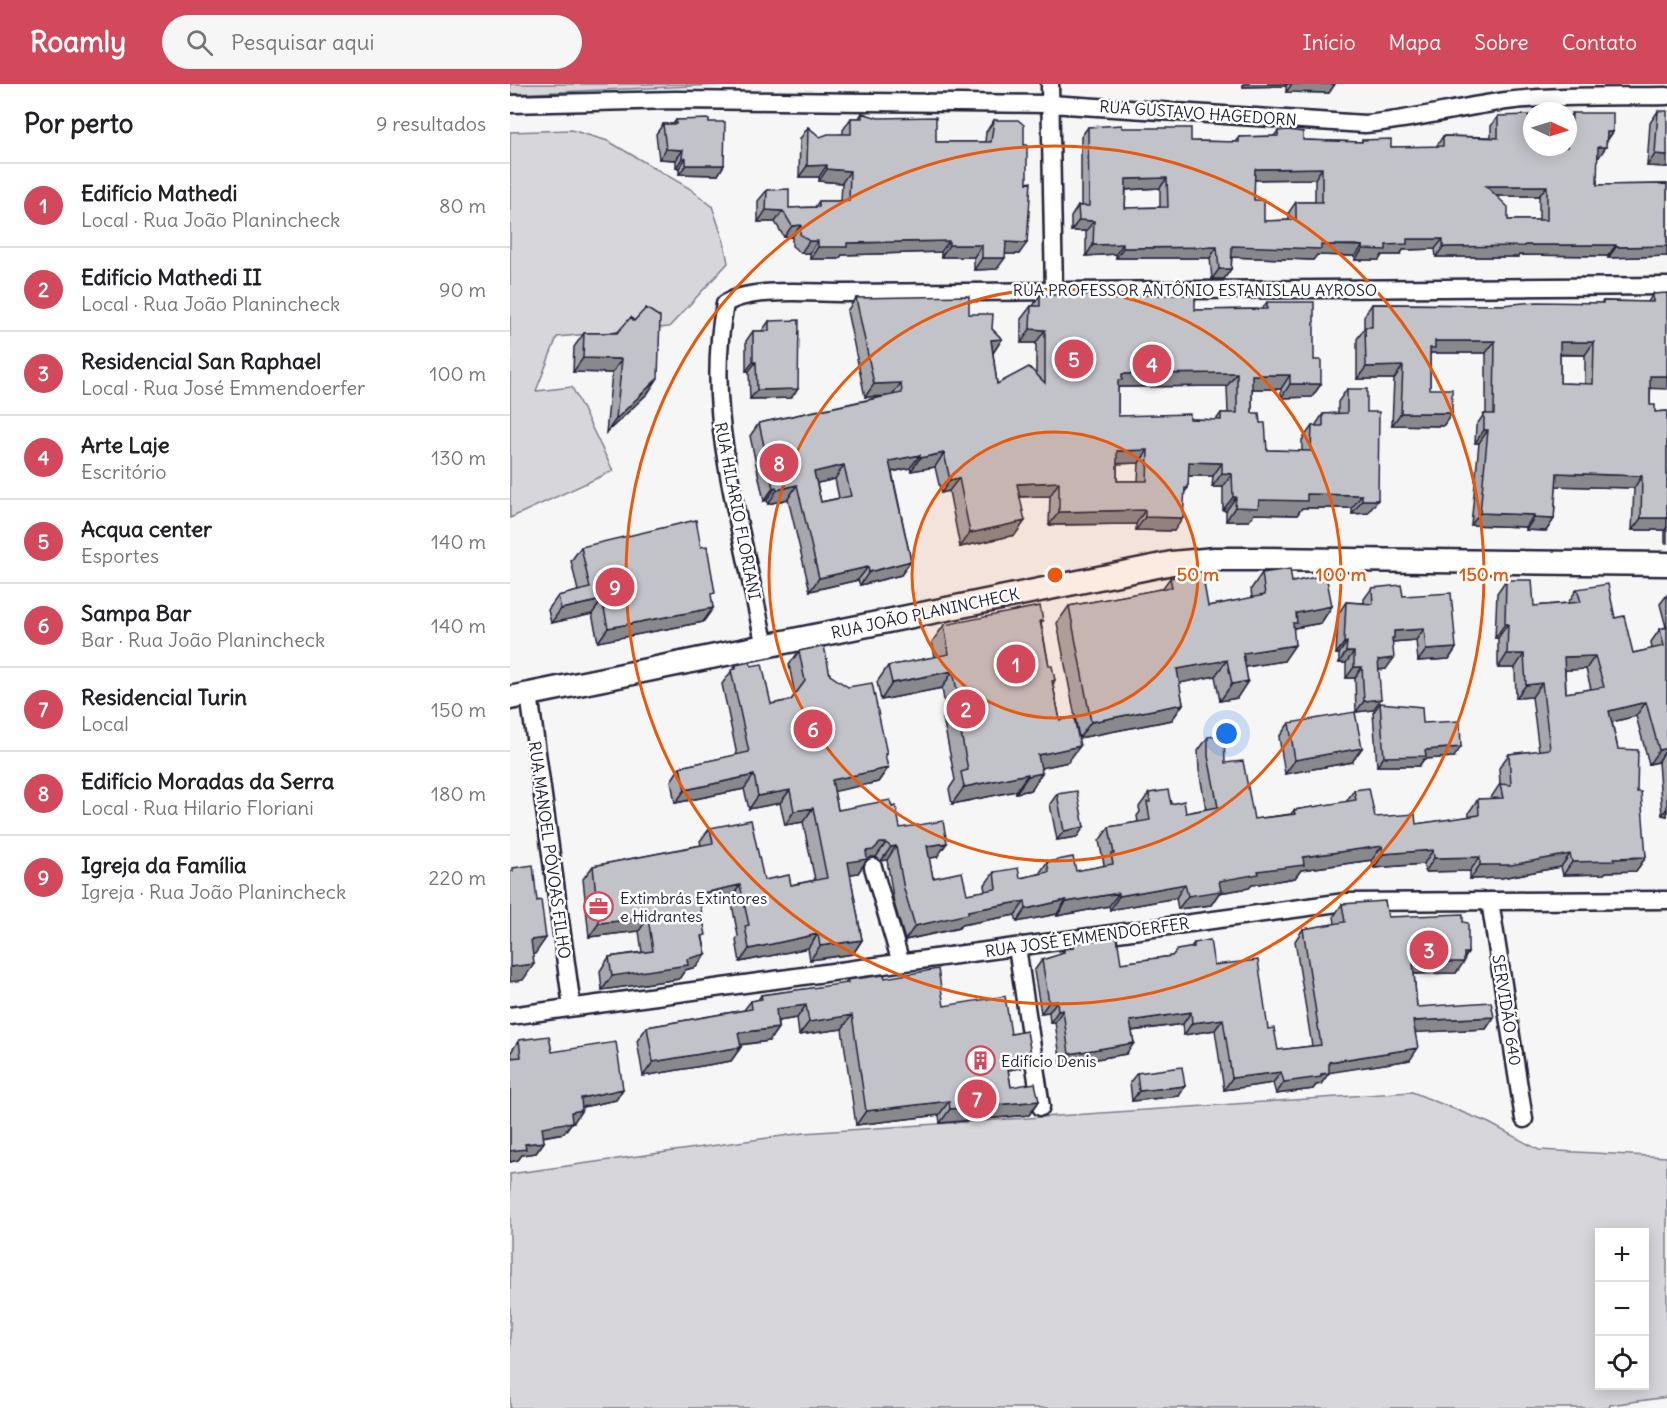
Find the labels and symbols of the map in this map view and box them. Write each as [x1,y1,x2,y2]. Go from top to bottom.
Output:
street label: RUA GUSTAVO HAGEDORN [1099,96,1297,130]
north arrow [1523,102,1577,156]
street label: RUA PROFESSOR ANTÔNIO ESTANISLAU AYROSO [1013,280,1377,300]
pin: 5 [1054,336,1094,382]
pin: 4 [1132,342,1172,386]
street label: RUA HILARIO FLORIANI [711,420,765,602]
pin: 8 [760,440,798,485]
text: 50 m [1177,563,1219,586]
text: 100 m [1316,563,1367,586]
text: 150 m [1459,563,1509,586]
pin: 9 [596,564,634,610]
centre of rings [1045,565,1065,585]
street label: RUA JOÃO PLANINCHECK [829,583,1021,643]
pin: 1 [996,642,1036,686]
pin: 2 [946,686,986,732]
pin: 6 [794,706,832,752]
your location [1212,719,1241,748]
street label: RUA MANOEL PÓVOAS FILHO [525,740,575,960]
place label: Extimbrás Extintores e Hidrantes [620,888,767,926]
office icon: Extimbrás Extintores e Hidrantes [583,891,615,923]
street label: RUA JOSÉ EMMENDOERFER [984,913,1190,961]
pin: 3 [1410,928,1448,972]
street label: SERVIDÃO 640 [1488,953,1526,1067]
building icon: Edifício Denis [964,1045,996,1077]
place label: Edifício Denis [1001,1051,1097,1071]
pin: 7 [958,1076,996,1122]

